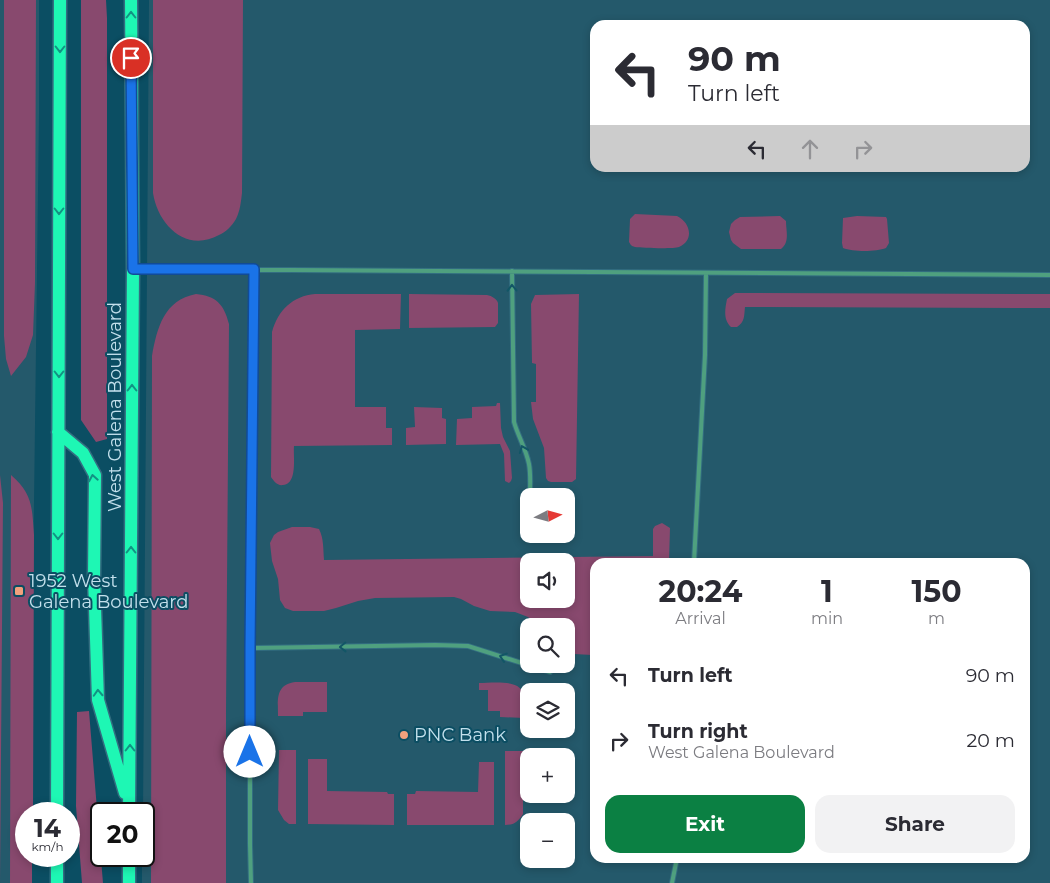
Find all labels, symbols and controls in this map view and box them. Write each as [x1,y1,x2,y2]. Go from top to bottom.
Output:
one-way arrow [126,11,136,18]
pin [110,37,152,79]
text: 90 m [688,37,781,80]
icon: left [605,40,670,105]
icon: arrive [117,44,145,72]
one-way arrow [55,45,65,53]
text: Turn left [688,80,780,107]
icon: left [743,135,771,163]
icon: ahead [796,135,824,163]
icon: right [849,135,877,163]
one-way arrow [54,208,64,215]
one-way arrow [507,283,517,291]
street label: West Galena Boulevard [104,302,126,512]
one-way arrow [54,370,64,378]
one-way arrow [127,383,137,391]
one-way arrow [519,445,529,453]
one-way arrow [89,474,99,483]
north arrow [520,488,575,542]
map controls [520,488,575,868]
one-way arrow [53,532,63,540]
one-way arrow [126,546,136,554]
button: sound [520,553,575,608]
place label: 1952 West Galena Boulevard [29,570,188,613]
text: 20:24 [658,573,742,610]
text: 1 [821,573,833,610]
text: 150 [912,573,962,610]
marker: 1952 West Galena Boulevard [13,585,25,597]
text: Arrival [675,609,726,628]
text: min [811,609,843,628]
text: m [928,609,945,628]
button: search [520,618,575,673]
one-way arrow [338,641,346,652]
one-way arrow [500,653,508,663]
icon: left [605,662,633,690]
text: Turn left [648,664,733,687]
text: 90 m [966,664,1015,687]
button: layers [520,683,575,738]
one-way arrow [92,689,103,697]
text: Turn right [648,720,748,743]
place label: PNC Bank [414,724,506,746]
position arrow [223,725,275,777]
icon: right [605,727,633,755]
marker: PNC Bank [398,729,410,741]
text: 20 m [967,729,1015,752]
one-way arrow [124,743,135,751]
text: West Galena Boulevard [648,743,835,762]
button: + [520,748,575,803]
button: Exit [605,795,805,853]
button: Share [815,795,1015,853]
speed limit sign: 20 [90,802,155,867]
text: 14 [34,813,61,843]
button: − [520,813,575,868]
text: km/h [31,839,64,854]

